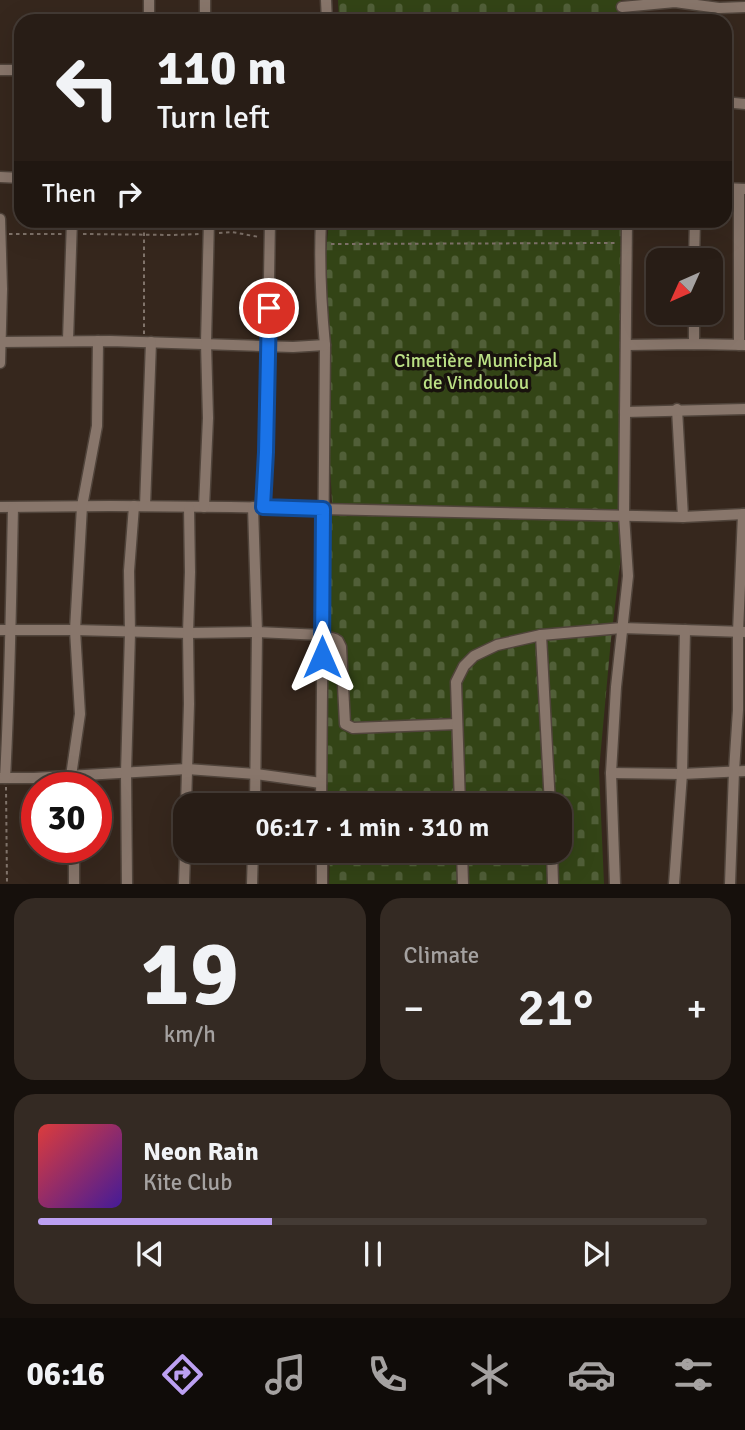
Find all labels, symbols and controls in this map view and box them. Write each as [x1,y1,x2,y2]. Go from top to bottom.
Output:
text: 110 m [157,38,287,98]
icon: left [42,42,133,133]
text: Turn left [157,98,270,137]
icon: right [110,175,148,213]
text: Then [42,178,96,210]
north arrow [646,248,723,326]
map controls [646,248,723,325]
pin [239,278,299,338]
icon: arrive [250,289,288,327]
park label: Cimetière Municipal de Vindoulou [394,349,558,395]
position arrow [285,620,359,694]
speed limit sign: 30 [21,772,112,863]
text: 06:17 · 1 min · 310 m [256,812,489,844]
text: 19 [141,918,239,1031]
text: Climate [404,941,479,970]
text: 21° [517,976,593,1040]
text: − [404,985,424,1032]
text: + [686,985,707,1032]
text: km/h [164,1020,216,1049]
text: Neon Rain [143,1136,259,1168]
text: Kite Club [143,1168,232,1197]
icon: previous [131,1235,169,1273]
icon: pause [354,1235,392,1273]
icon: next [577,1235,615,1273]
icon: directions [158,1350,207,1399]
icon: music [261,1350,310,1399]
icon: phone [363,1350,412,1399]
icon: climate [465,1350,514,1399]
icon: car [567,1350,616,1399]
icon: filters [669,1350,718,1399]
text: 06:16 [27,1355,105,1394]

